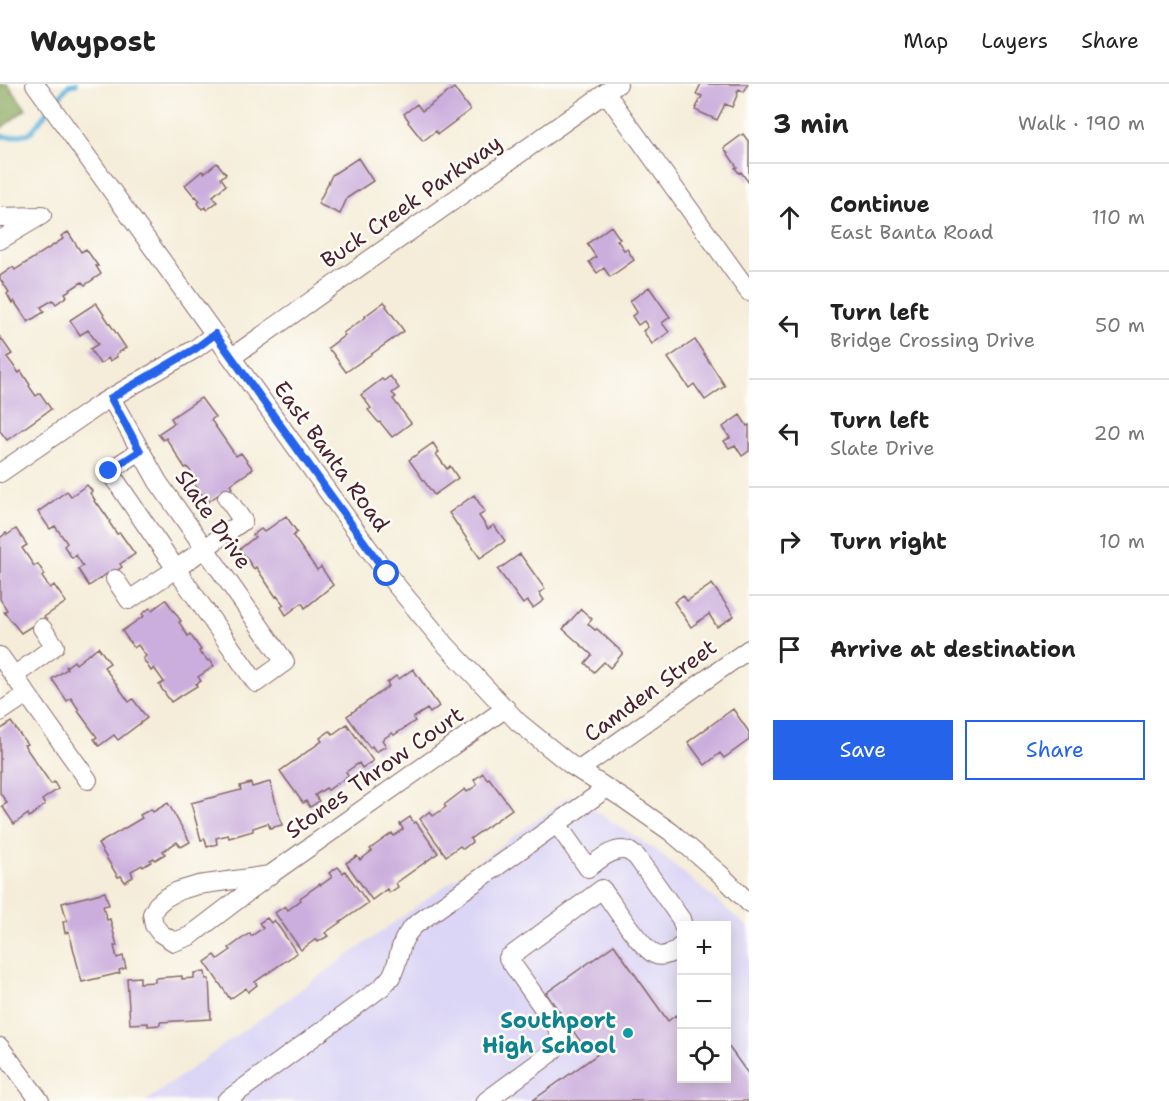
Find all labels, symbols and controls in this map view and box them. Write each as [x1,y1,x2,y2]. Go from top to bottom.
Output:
text: Waypost [30,22,156,60]
text: Map [903,27,948,55]
text: Layers [981,27,1048,55]
text: Share [1081,27,1139,55]
text: 3 min [773,106,849,141]
text: Walk · 190 m [1018,110,1145,136]
street label: Buck Creek Parkway [315,128,507,275]
text: Continue [830,190,930,219]
icon: ahead [773,201,806,234]
text: 110 m [1091,204,1145,230]
text: East Banta Road [830,219,993,245]
text: Turn left [830,298,929,327]
icon: left [773,309,806,342]
text: 50 m [1095,312,1145,338]
text: Bridge Crossing Drive [830,327,1035,353]
street label: East Banta Road [267,375,396,538]
text: Turn left [830,406,929,435]
icon: left [773,417,806,450]
text: 20 m [1094,420,1145,446]
text: Slate Drive [830,435,935,461]
route end [95,457,121,483]
street label: Slate Drive [169,464,258,575]
icon: right [773,525,806,558]
text: Turn right [830,527,947,556]
text: 10 m [1099,528,1145,554]
route start [373,560,399,586]
street label: Camden Street [578,632,722,748]
icon: arrive [773,633,806,666]
text: Arrive at destination [830,635,1076,664]
street label: Stones Throw Court [279,700,469,845]
button: Save [773,720,953,780]
button: Share [965,720,1145,780]
map controls [677,921,731,1083]
button: + [677,921,731,975]
button: − [677,975,731,1029]
place label: Southport High School [482,1006,616,1060]
marker: Southport High School [621,1026,635,1040]
button: locate [677,1029,731,1083]

